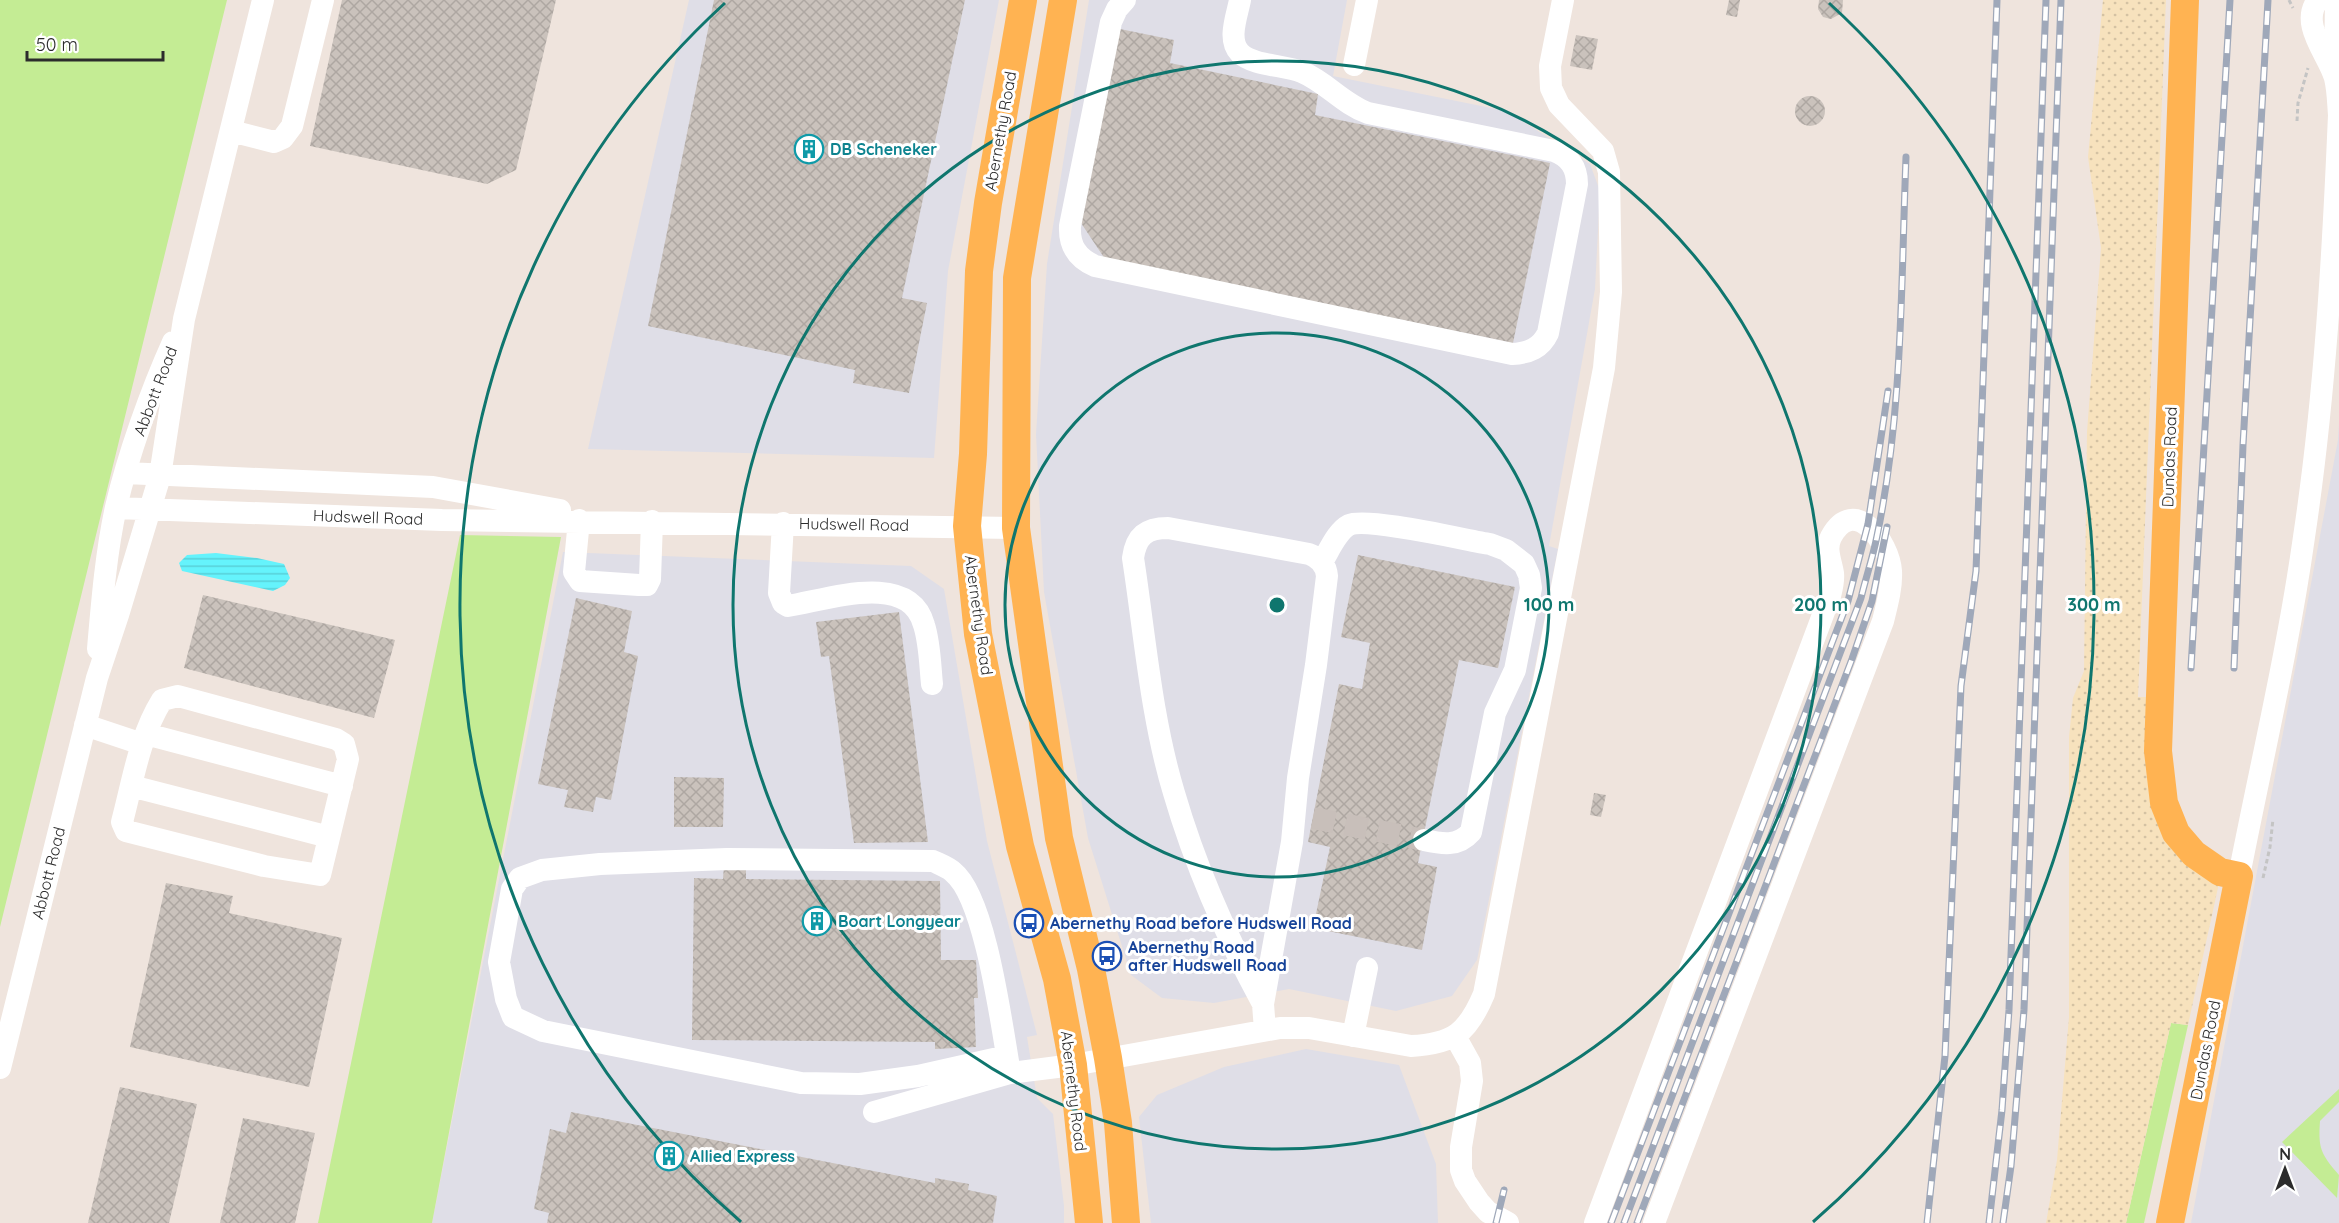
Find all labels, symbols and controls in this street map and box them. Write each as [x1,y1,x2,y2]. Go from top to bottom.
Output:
scale bar [27,24,164,62]
text: 50 m [36,33,78,56]
street label: Abernethy Road [980,70,1020,192]
building icon: DB Scheneker [793,133,825,165]
place label: DB Scheneker [830,139,937,159]
street label: Abbott Road [129,343,181,439]
street label: Dundas Road [2157,406,2181,508]
street label: Hudswell Road [313,505,423,529]
street label: Hudswell Road [799,513,909,535]
street label: Abernethy Road [961,554,997,676]
text: 100 m [1524,593,1574,616]
text: 200 m [1794,593,1848,616]
text: 300 m [2067,593,2121,616]
centre of rings [1267,595,1287,615]
street label: Abbott Road [27,825,69,921]
building icon: Boart Longyear [801,905,833,937]
bus stop icon: Abernethy Road before Hudswell Road [1013,907,1045,939]
place label: Boart Longyear [838,911,961,931]
place label: Abernethy Road before Hudswell Road [1050,913,1352,933]
place label: Abernethy Road after Hudswell Road [1128,937,1287,975]
bus stop icon: Abernethy Road after Hudswell Road [1091,940,1123,972]
street label: Dundas Road [2186,999,2224,1101]
street label: Abernethy Road [1057,1030,1091,1152]
north arrow [2255,1139,2315,1199]
building icon: Allied Express [653,1140,685,1172]
text: N [2279,1144,2291,1164]
place label: Allied Express [690,1146,795,1166]

